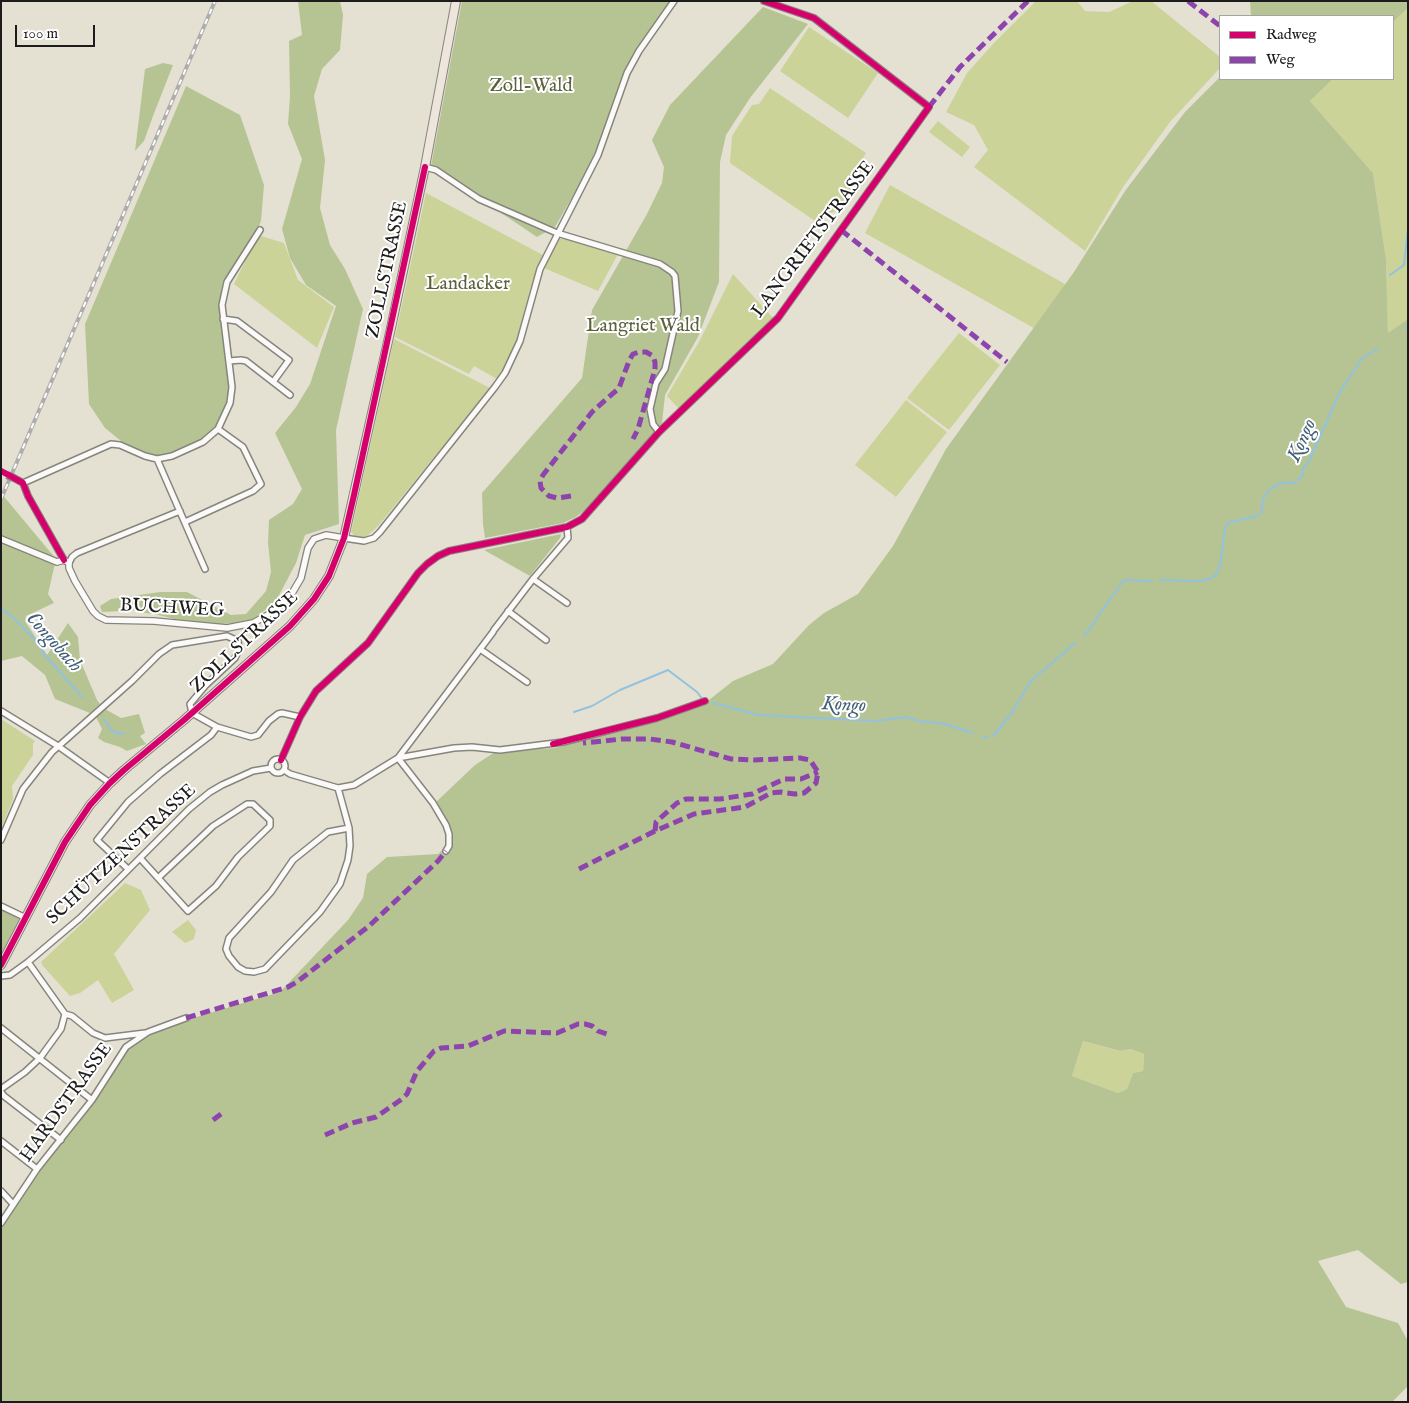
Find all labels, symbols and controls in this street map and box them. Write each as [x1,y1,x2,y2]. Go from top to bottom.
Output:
scale bar [18,15,98,47]
legend [1219,15,1394,80]
text: 100 m [23,24,58,43]
text: Radweg [1266,25,1317,44]
text: Weg [1266,50,1295,69]
park label: Zoll-Wald [489,76,573,98]
street label: LANGRIETSTRASSE [748,157,880,323]
street label: ZOLLSTRASSE [362,200,414,340]
park label: Landacker [426,274,510,296]
park label: Langriet Wald [586,316,700,338]
water label: Kongo [1283,416,1323,466]
street label: ZOLLSTRASSE [186,587,304,699]
street label: BUCHWEG [119,595,225,623]
water label: Congobach [20,608,86,678]
water label: Kongo [821,693,867,719]
street label: SCHÜTZENSTRASSE [43,780,201,930]
street label: HARDSTRASSE [16,1039,118,1167]

